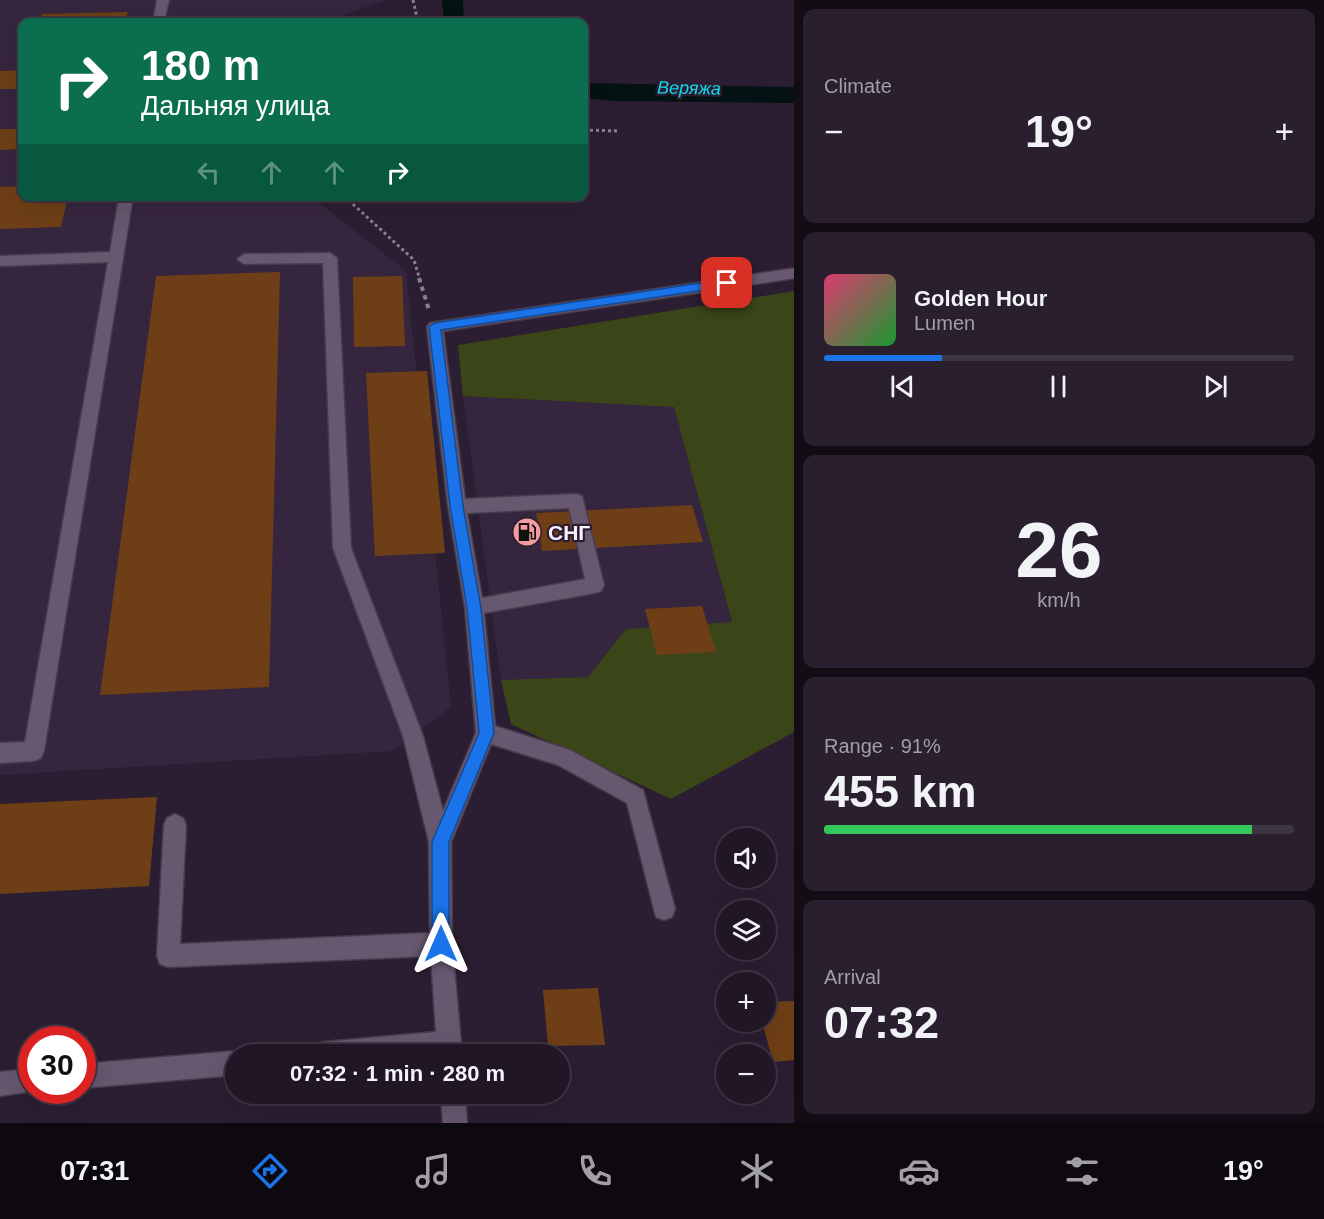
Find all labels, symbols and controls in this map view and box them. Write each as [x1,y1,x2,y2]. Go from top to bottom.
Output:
icon: right [42,42,120,120]
text: 180 m [141,42,260,89]
text: Climate [824,75,892,97]
water label: Веряжа [657,77,721,99]
text: Дальняя улица [141,91,330,121]
text: 19° [1025,106,1093,157]
text: − [824,113,843,150]
text: + [1275,113,1294,150]
icon: left [192,156,225,189]
icon: ahead [255,156,288,189]
icon: ahead [318,156,351,189]
icon: right [381,156,414,189]
pin [701,257,752,308]
icon: arrive [710,266,743,299]
text: Golden Hour [914,286,1047,311]
text: Lumen [914,312,975,334]
icon: previous [886,370,919,403]
icon: pause [1042,370,1075,403]
icon: next [1199,370,1232,403]
text: 26 [1016,506,1102,594]
fuel station icon: СНГ [511,516,543,548]
place label: СНГ [548,521,590,544]
text: km/h [1037,589,1081,611]
text: Range · 91% [824,735,941,757]
text: 455 km [824,766,977,817]
map controls [716,828,776,1104]
button: sound [716,828,776,888]
button: layers [716,900,776,960]
position arrow [409,912,473,976]
text: Arrival [824,966,881,988]
button: + [716,972,776,1032]
text: 07:32 [824,997,939,1048]
speed limit sign: 30 [18,1026,96,1104]
button: − [716,1044,776,1104]
text: 07:32 · 1 min · 280 m [290,1061,505,1086]
icon: directions [249,1150,291,1192]
icon: music [412,1150,454,1192]
icon: phone [574,1150,616,1192]
icon: climate [736,1150,778,1192]
icon: car [898,1150,940,1192]
icon: filters [1061,1150,1103,1192]
text: 07:31 [60,1156,129,1186]
text: 19° [1223,1156,1264,1186]

